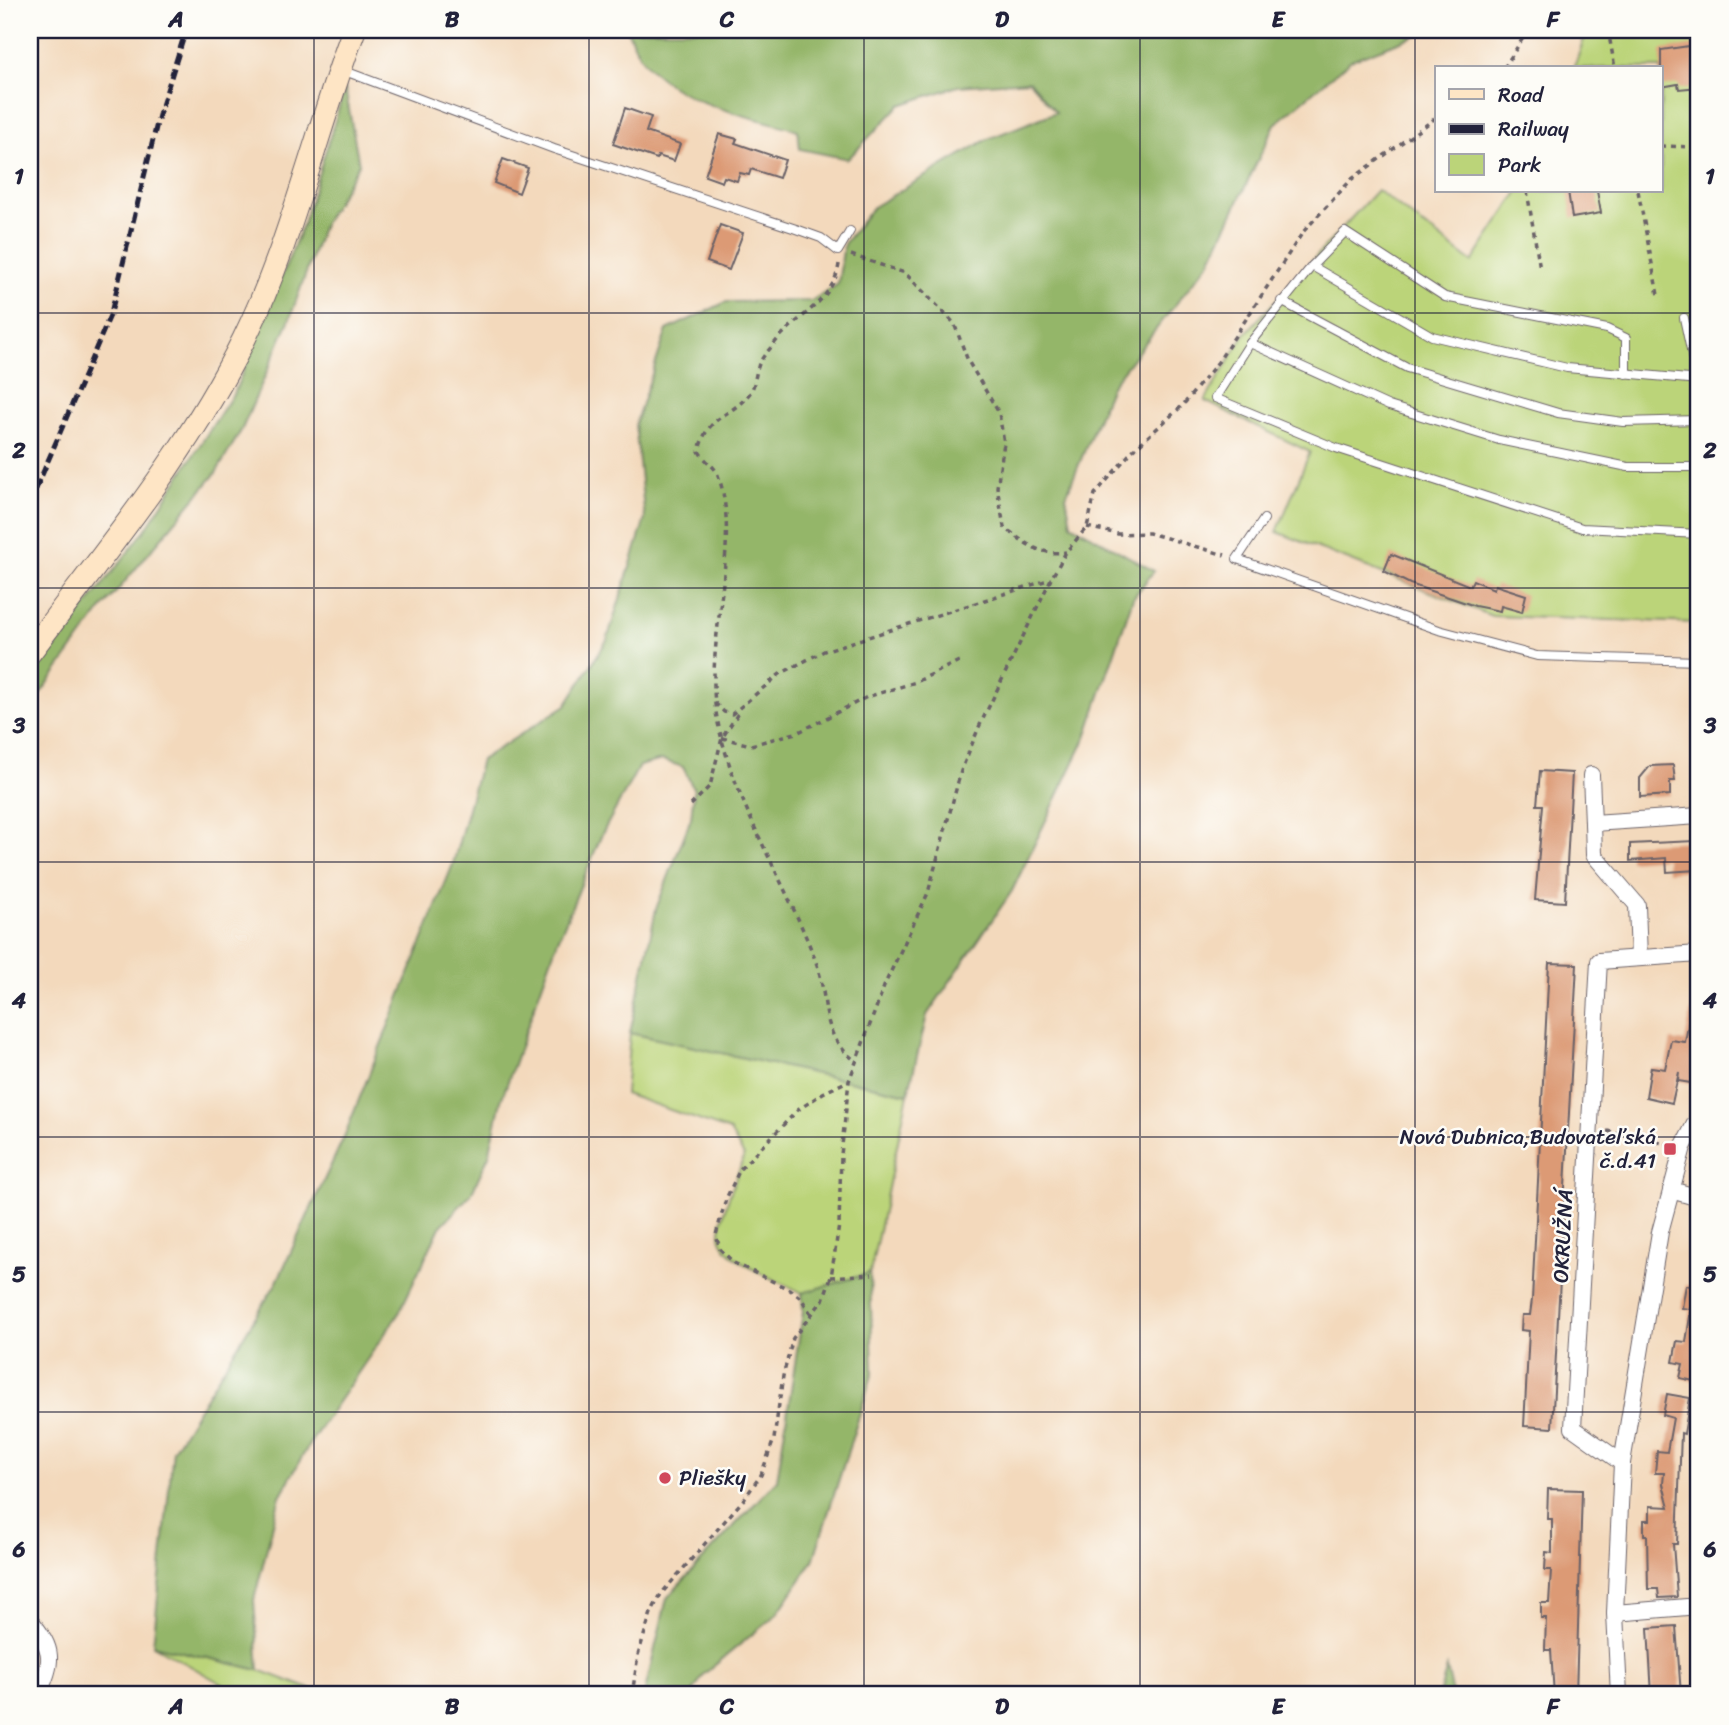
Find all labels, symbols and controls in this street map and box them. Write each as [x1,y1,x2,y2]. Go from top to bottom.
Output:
text: A [167,0,184,40]
text: B [445,0,460,40]
text: C [719,0,735,40]
text: D [995,0,1010,40]
text: E [1272,0,1287,40]
text: F [1546,0,1561,40]
legend [1435,66,1662,192]
text: Road [1498,76,1545,114]
text: Railway [1498,110,1569,148]
text: Park [1498,146,1541,184]
text: 1 [14,156,24,197]
text: 1 [1705,156,1715,197]
text: 2 [11,430,26,471]
text: 2 [1702,430,1717,471]
text: 3 [12,705,26,746]
text: 3 [1703,705,1717,746]
text: 4 [11,980,27,1021]
text: 4 [1702,980,1718,1021]
place label: Nová Dubnica,Budovateľská č.d.41 [1400,1118,1656,1180]
marker: Nová Dubnica,Budovateľská č.d.41 [1662,1141,1678,1157]
street label: OKRUŽNÁ [1542,1186,1585,1284]
text: 5 [12,1254,26,1295]
text: 5 [1703,1254,1717,1295]
place label: Pliešky [679,1459,746,1497]
marker: Pliešky [657,1470,673,1486]
text: 6 [11,1529,26,1570]
text: 6 [1702,1529,1717,1570]
text: A [167,1686,184,1725]
text: B [445,1686,460,1725]
text: C [719,1686,735,1725]
text: D [995,1686,1010,1725]
text: E [1272,1686,1287,1725]
text: F [1546,1686,1561,1725]

